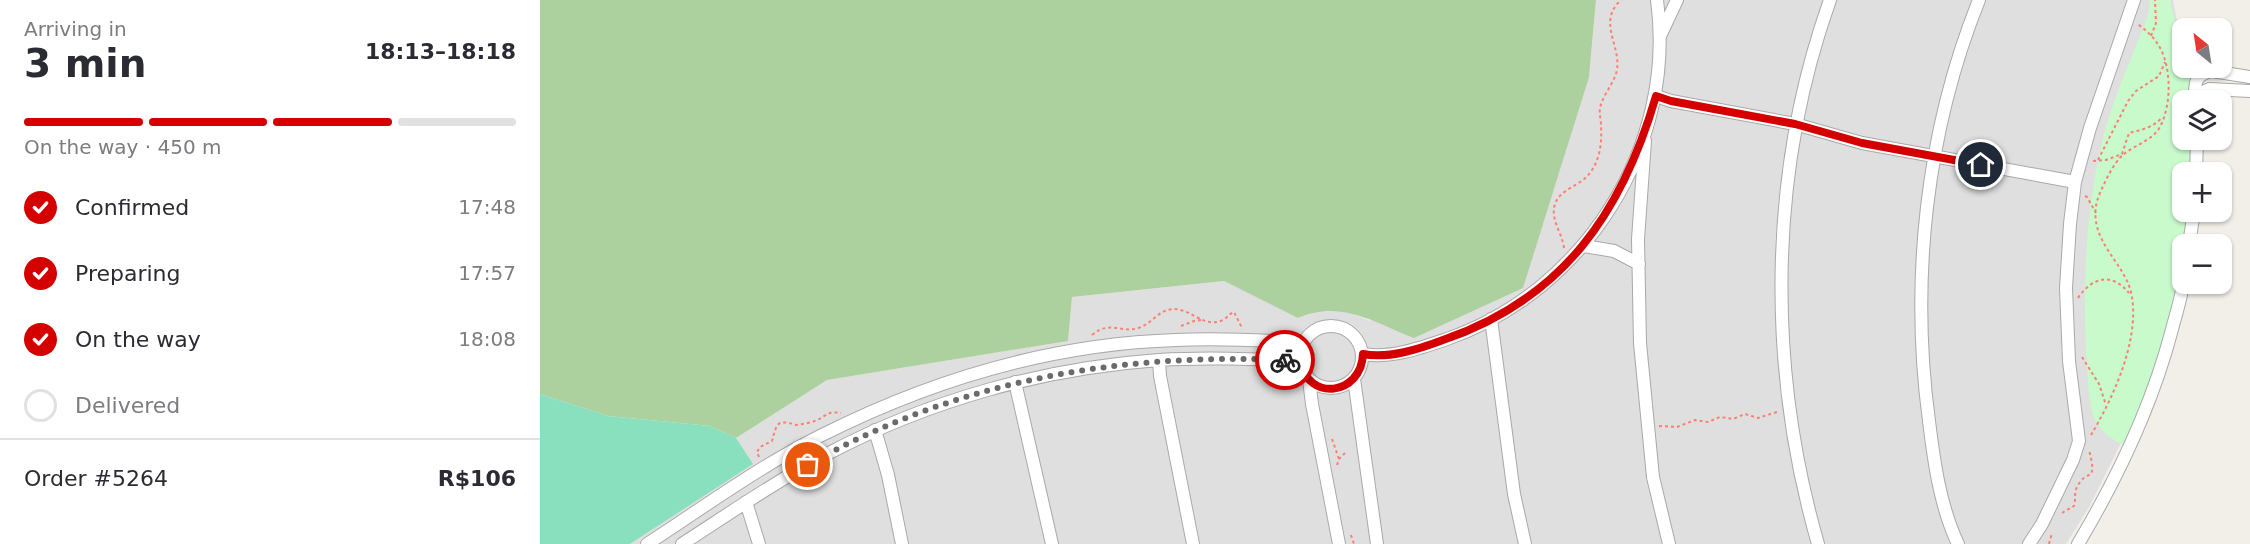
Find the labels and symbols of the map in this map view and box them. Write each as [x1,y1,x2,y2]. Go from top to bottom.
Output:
north arrow [2172,18,2232,78]
pin [1955,139,2006,190]
courier [1255,330,1315,390]
pin [782,439,833,490]

